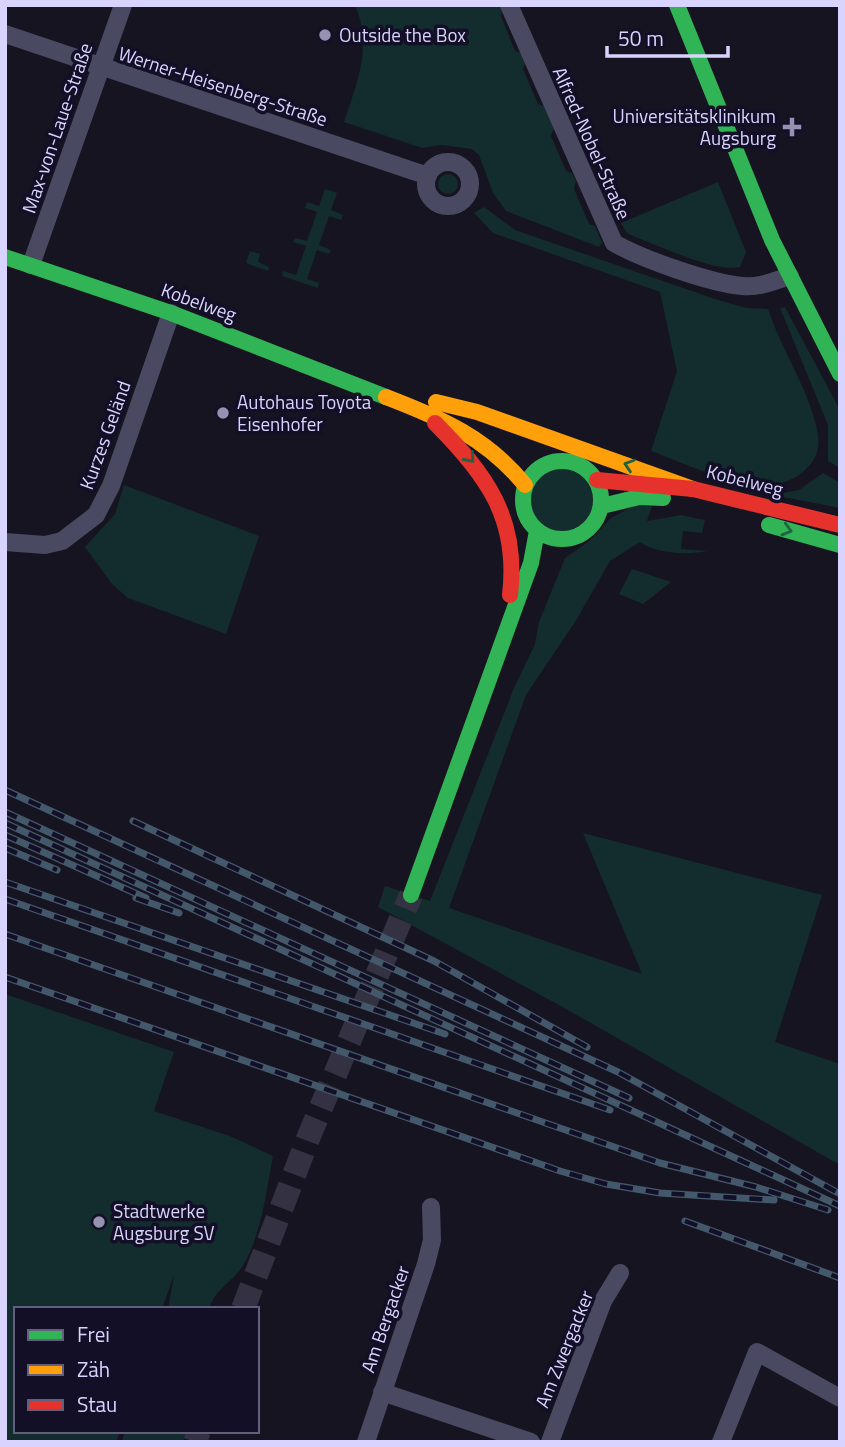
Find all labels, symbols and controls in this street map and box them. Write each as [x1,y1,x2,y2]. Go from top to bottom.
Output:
scale bar [607,14,728,58]
place label: Outside the Box [339,20,466,49]
text: 50 m [618,22,664,54]
marker: Outside the Box [317,27,333,43]
street label: Werner-Heisenberg-Straße [115,38,331,133]
street label: Max-von-Laue-Straße [14,39,99,217]
street label: Alfred-Nobel-Straße [546,62,639,224]
place label: Universitätsklinikum Augsburg [612,101,776,152]
marker: Universitätsklinikum Augsburg [782,117,802,137]
street label: Kobelweg [157,275,241,329]
street label: Kurzes Geländ [71,376,138,493]
place label: Autohaus Toyota Eisenhofer [237,387,372,438]
marker: Autohaus Toyota Eisenhofer [215,405,231,421]
one-way arrow [462,450,474,463]
street label: Kobelweg [704,456,787,503]
one-way arrow [623,458,635,473]
one-way arrow [781,522,793,536]
place label: Stadtwerke Augsburg SV [113,1196,215,1247]
marker: Stadtwerke Augsburg SV [91,1214,107,1230]
street label: Am Bergacker [353,1261,417,1376]
street label: Am Zwergacker [527,1285,600,1412]
legend [14,1307,259,1433]
text: Frei [77,1318,110,1350]
text: Zäh [77,1353,110,1385]
text: Stau [77,1388,117,1420]

